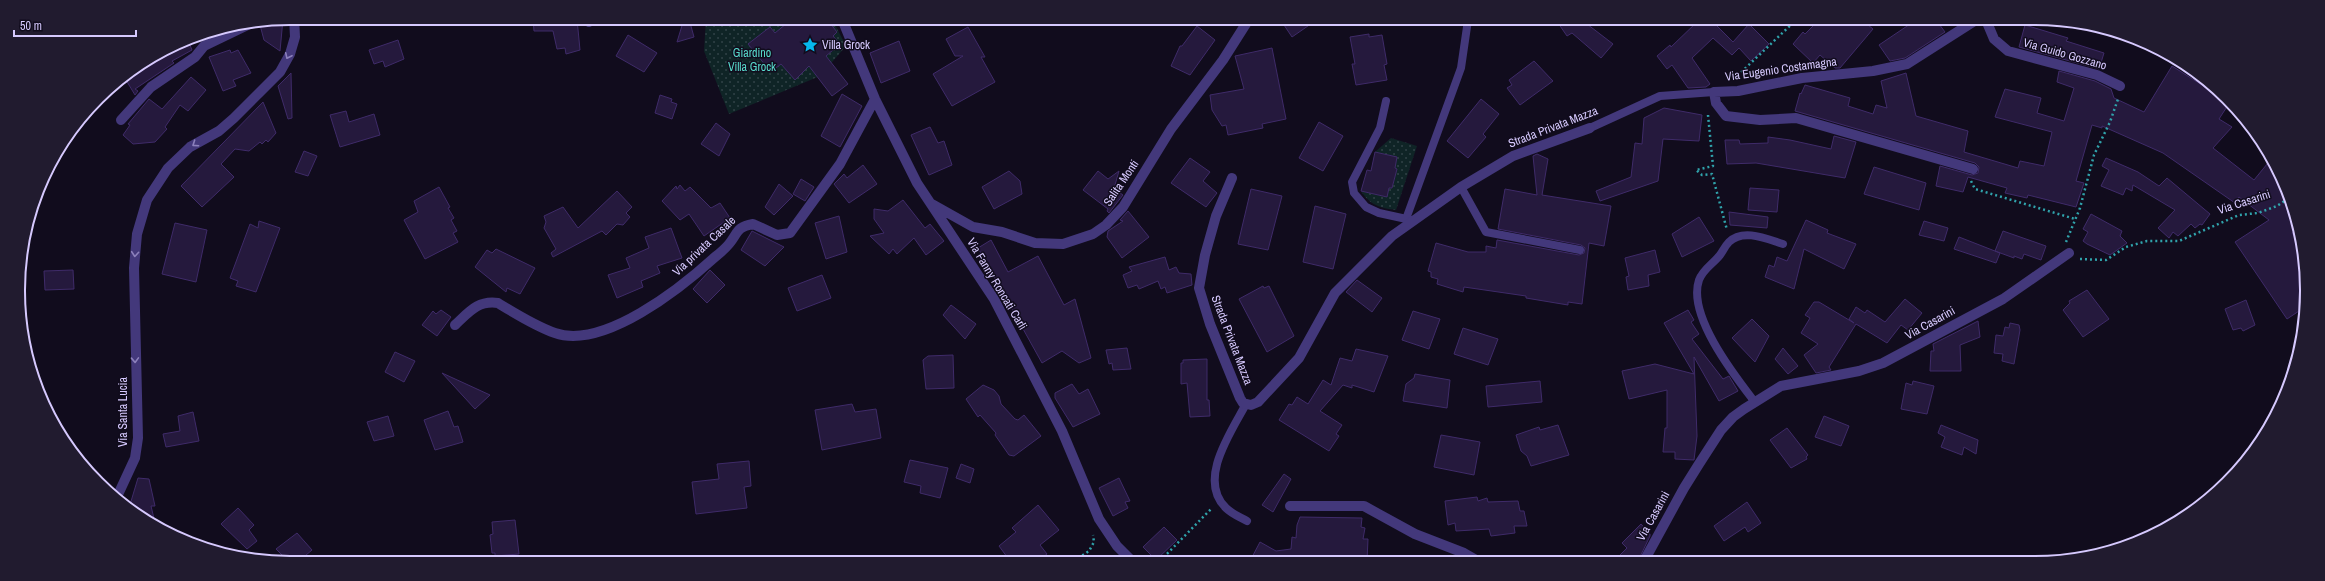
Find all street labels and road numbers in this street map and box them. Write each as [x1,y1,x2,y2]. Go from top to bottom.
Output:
street label: Via Guido Gozzano [2021,34,2109,74]
street label: Via Eugenio Costamagna [1724,53,1838,85]
street label: Strada Privata Mazza [1506,102,1601,151]
street label: Salita Monti [1100,157,1142,209]
street label: Via Casarini [2216,186,2272,218]
street label: Via privata Casale [669,213,739,279]
street label: Via Fanny Roncati Carli [963,235,1031,333]
street label: Strada Privata Mazza [1208,293,1257,388]
street label: Via Casarini [1902,303,1958,343]
street label: Via Santa Lucia [115,377,131,447]
street label: Via Casarini [1633,488,1673,544]

